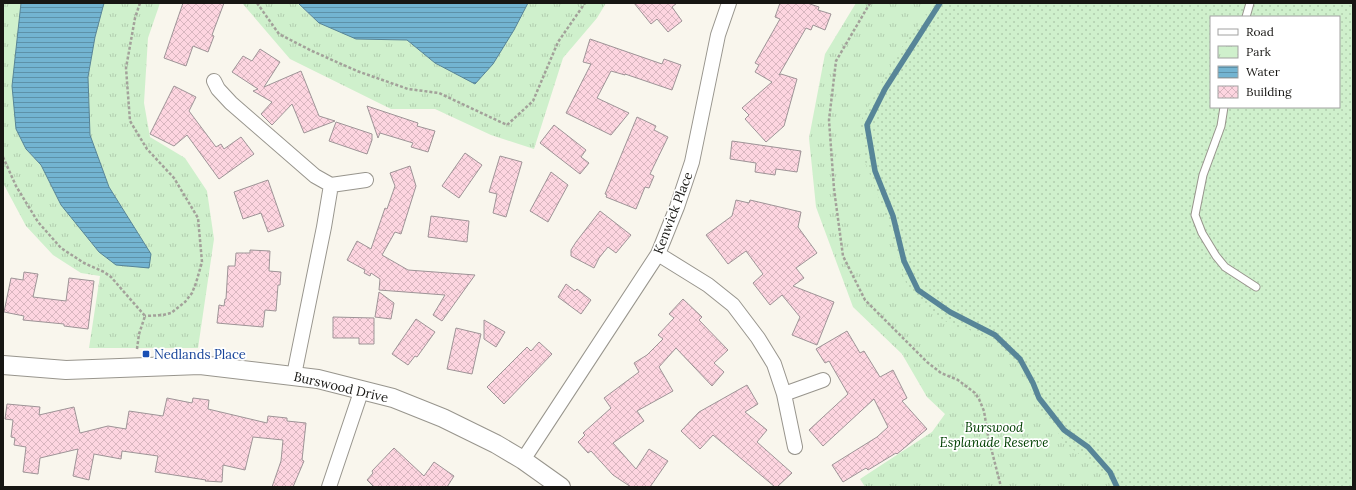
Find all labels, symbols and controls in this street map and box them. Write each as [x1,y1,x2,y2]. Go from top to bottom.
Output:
legend [1210,16,1340,108]
text: Road [1246,24,1274,39]
text: Park [1246,44,1272,59]
text: Water [1246,64,1281,79]
text: Building [1246,84,1292,99]
street label: Kenwick Place [650,169,696,257]
place label: Nedlands Place [154,346,246,363]
marker: Nedlands Place [141,349,151,359]
street label: Burswood Drive [292,368,390,406]
park label: Burswood Esplanade Reserve [940,419,1048,451]

